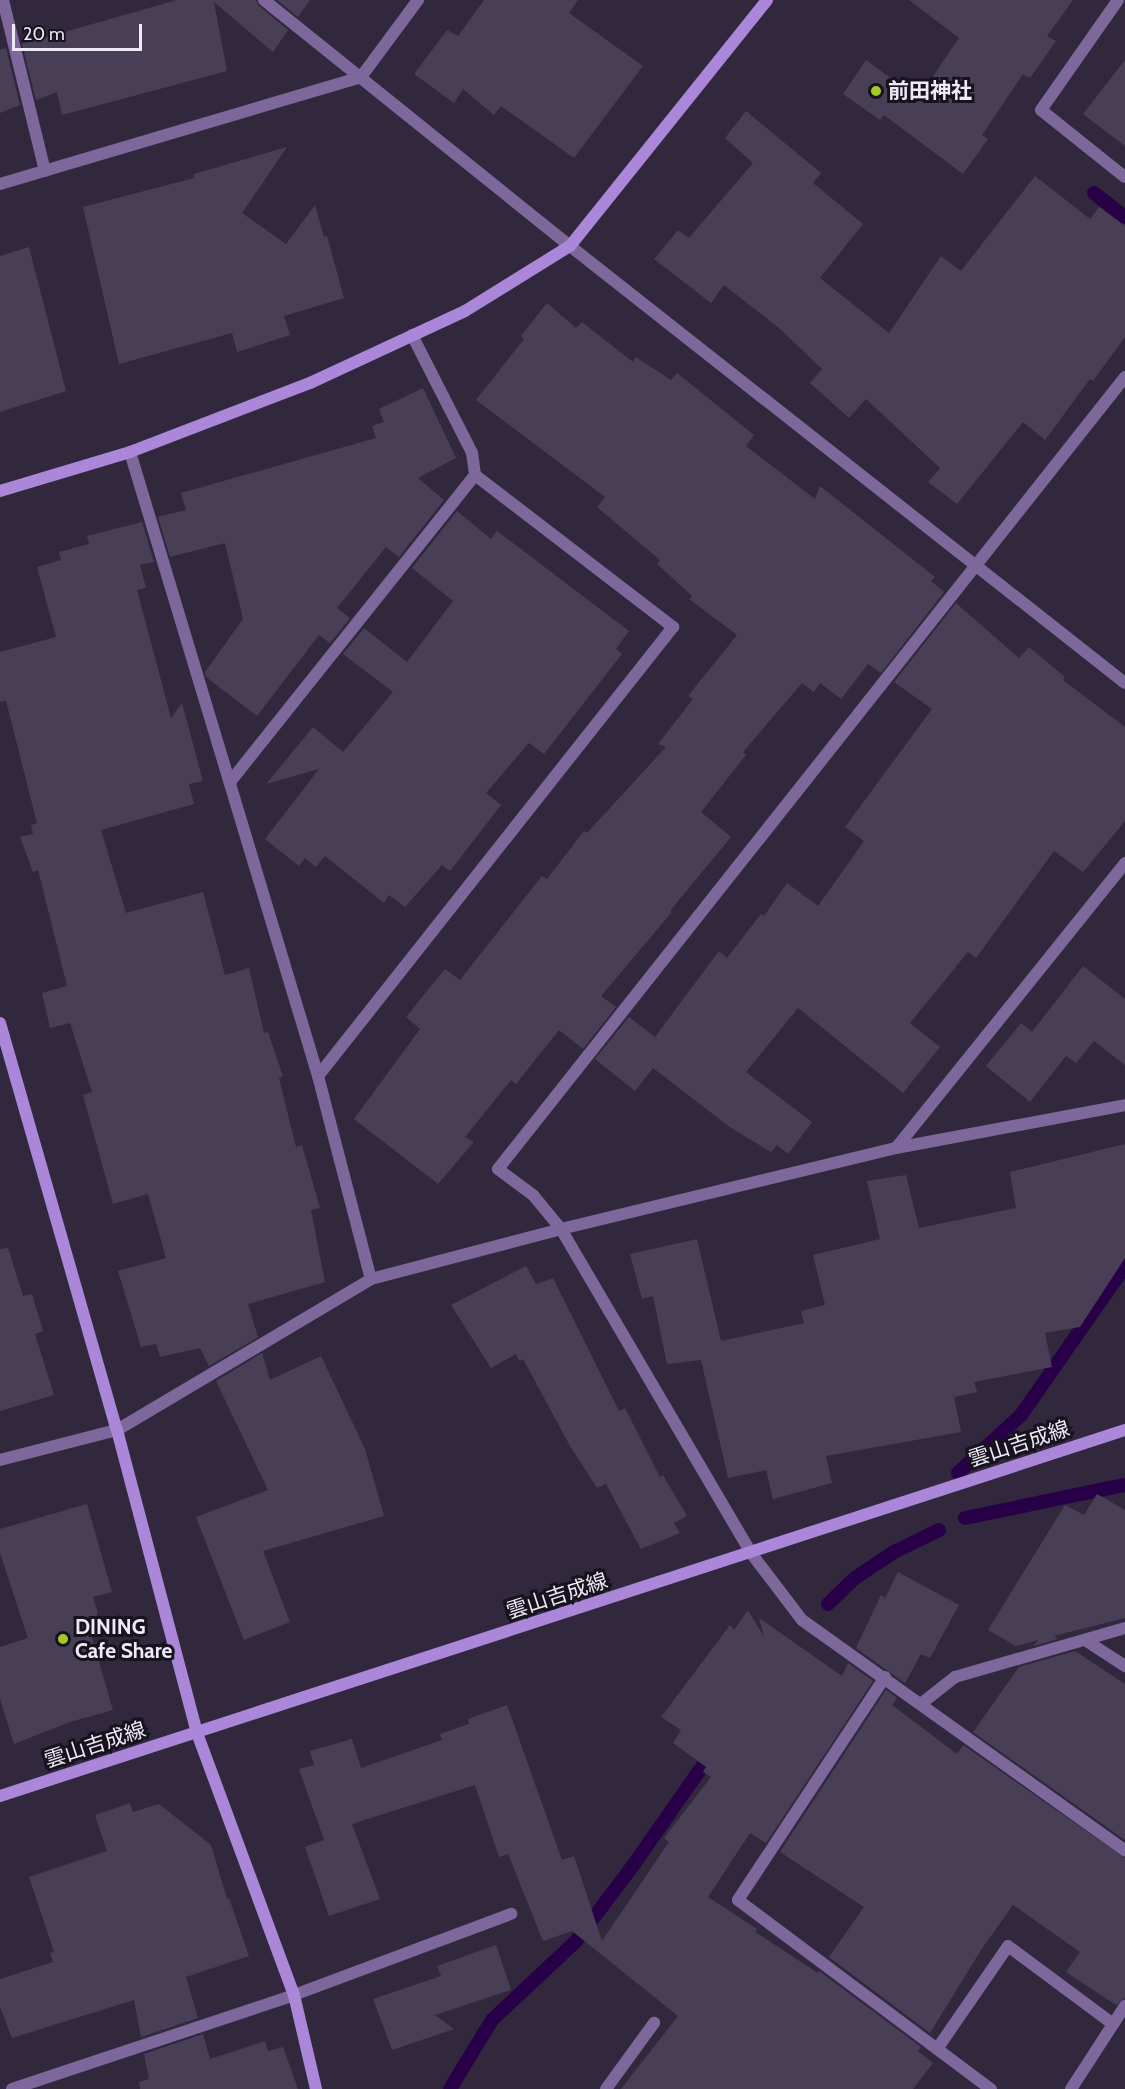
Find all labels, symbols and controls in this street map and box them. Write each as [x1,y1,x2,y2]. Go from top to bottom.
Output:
scale bar [15,12,146,50]
text: 20 m [23,23,65,45]
place label: 前田神社 [888,78,972,104]
marker: 前田神社 [869,84,883,98]
street label: 雲山吉成線 [965,1416,1073,1472]
street label: 雲山吉成線 [503,1568,611,1624]
place label: DINING Cafe Share [75,1614,172,1664]
marker: DINING Cafe Share [56,1632,70,1646]
street label: 雲山吉成線 [41,1717,149,1773]

